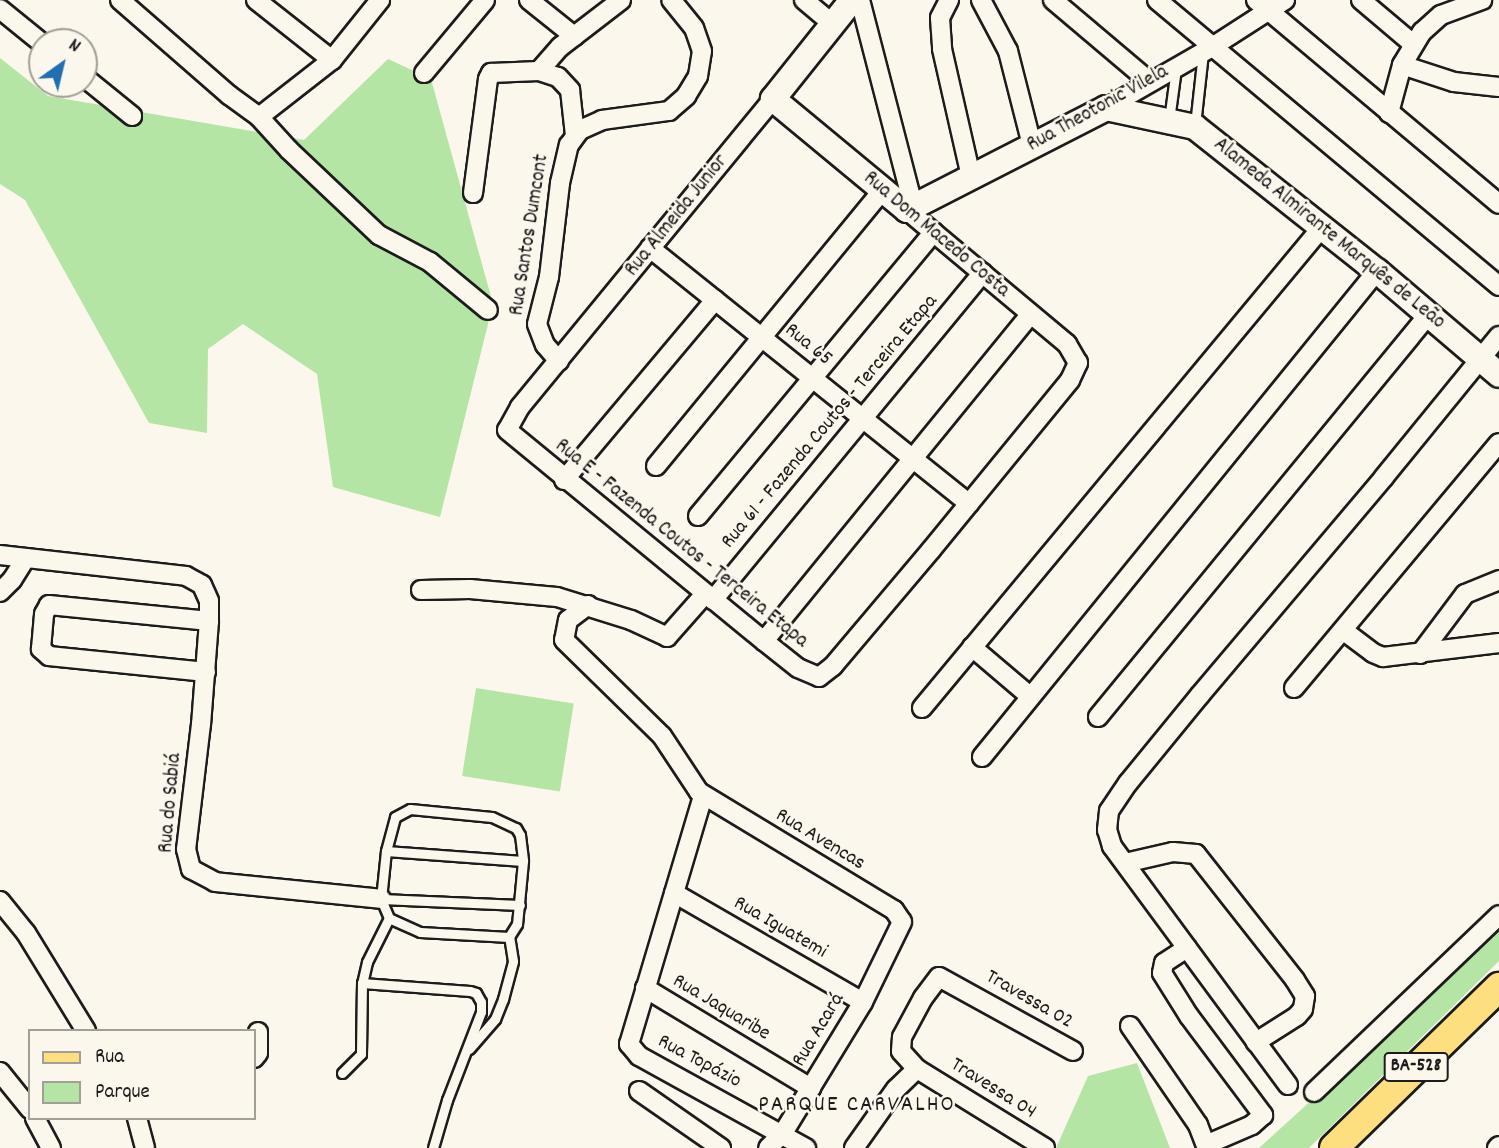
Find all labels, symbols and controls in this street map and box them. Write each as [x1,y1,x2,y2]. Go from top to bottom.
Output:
north arrow [28,28,98,98]
text: N [62,33,85,61]
street label: Rua Theotonic Vilela [1023,60,1173,158]
street label: Alameda Almirante Marquês de Leão [1208,133,1450,335]
street label: Rua Almeida Junior [620,150,734,282]
street label: Rua Santos Dumcont [505,153,555,317]
street label: Rua Dom Macedo Costa [858,166,1014,304]
street label: Rua 61 - Fazenda Coutos - Terceira Etapa [716,290,944,554]
street label: Rua 65 [779,318,837,372]
street label: Rua E - Fazenda Coutos - Terceira Etapa [549,434,813,654]
street label: Rua do Sabiá [154,752,188,854]
street label: Rua Avencas [771,803,869,877]
street label: Rua Iguatemi [729,891,831,965]
street label: Travessa 02 [981,965,1077,1035]
street label: Rua Jaquaribe [668,969,774,1047]
street label: Rua Acará [787,988,851,1072]
legend [28,1029,256,1120]
street label: Rua Topázio [653,1029,745,1095]
text: Rua [95,1043,124,1073]
road number: BA-528 [1383,1051,1449,1082]
street label: Travessa 04 [945,1053,1041,1125]
text: Parque [95,1078,150,1108]
district label: PARQUE CARVALHO [760,1092,954,1120]

